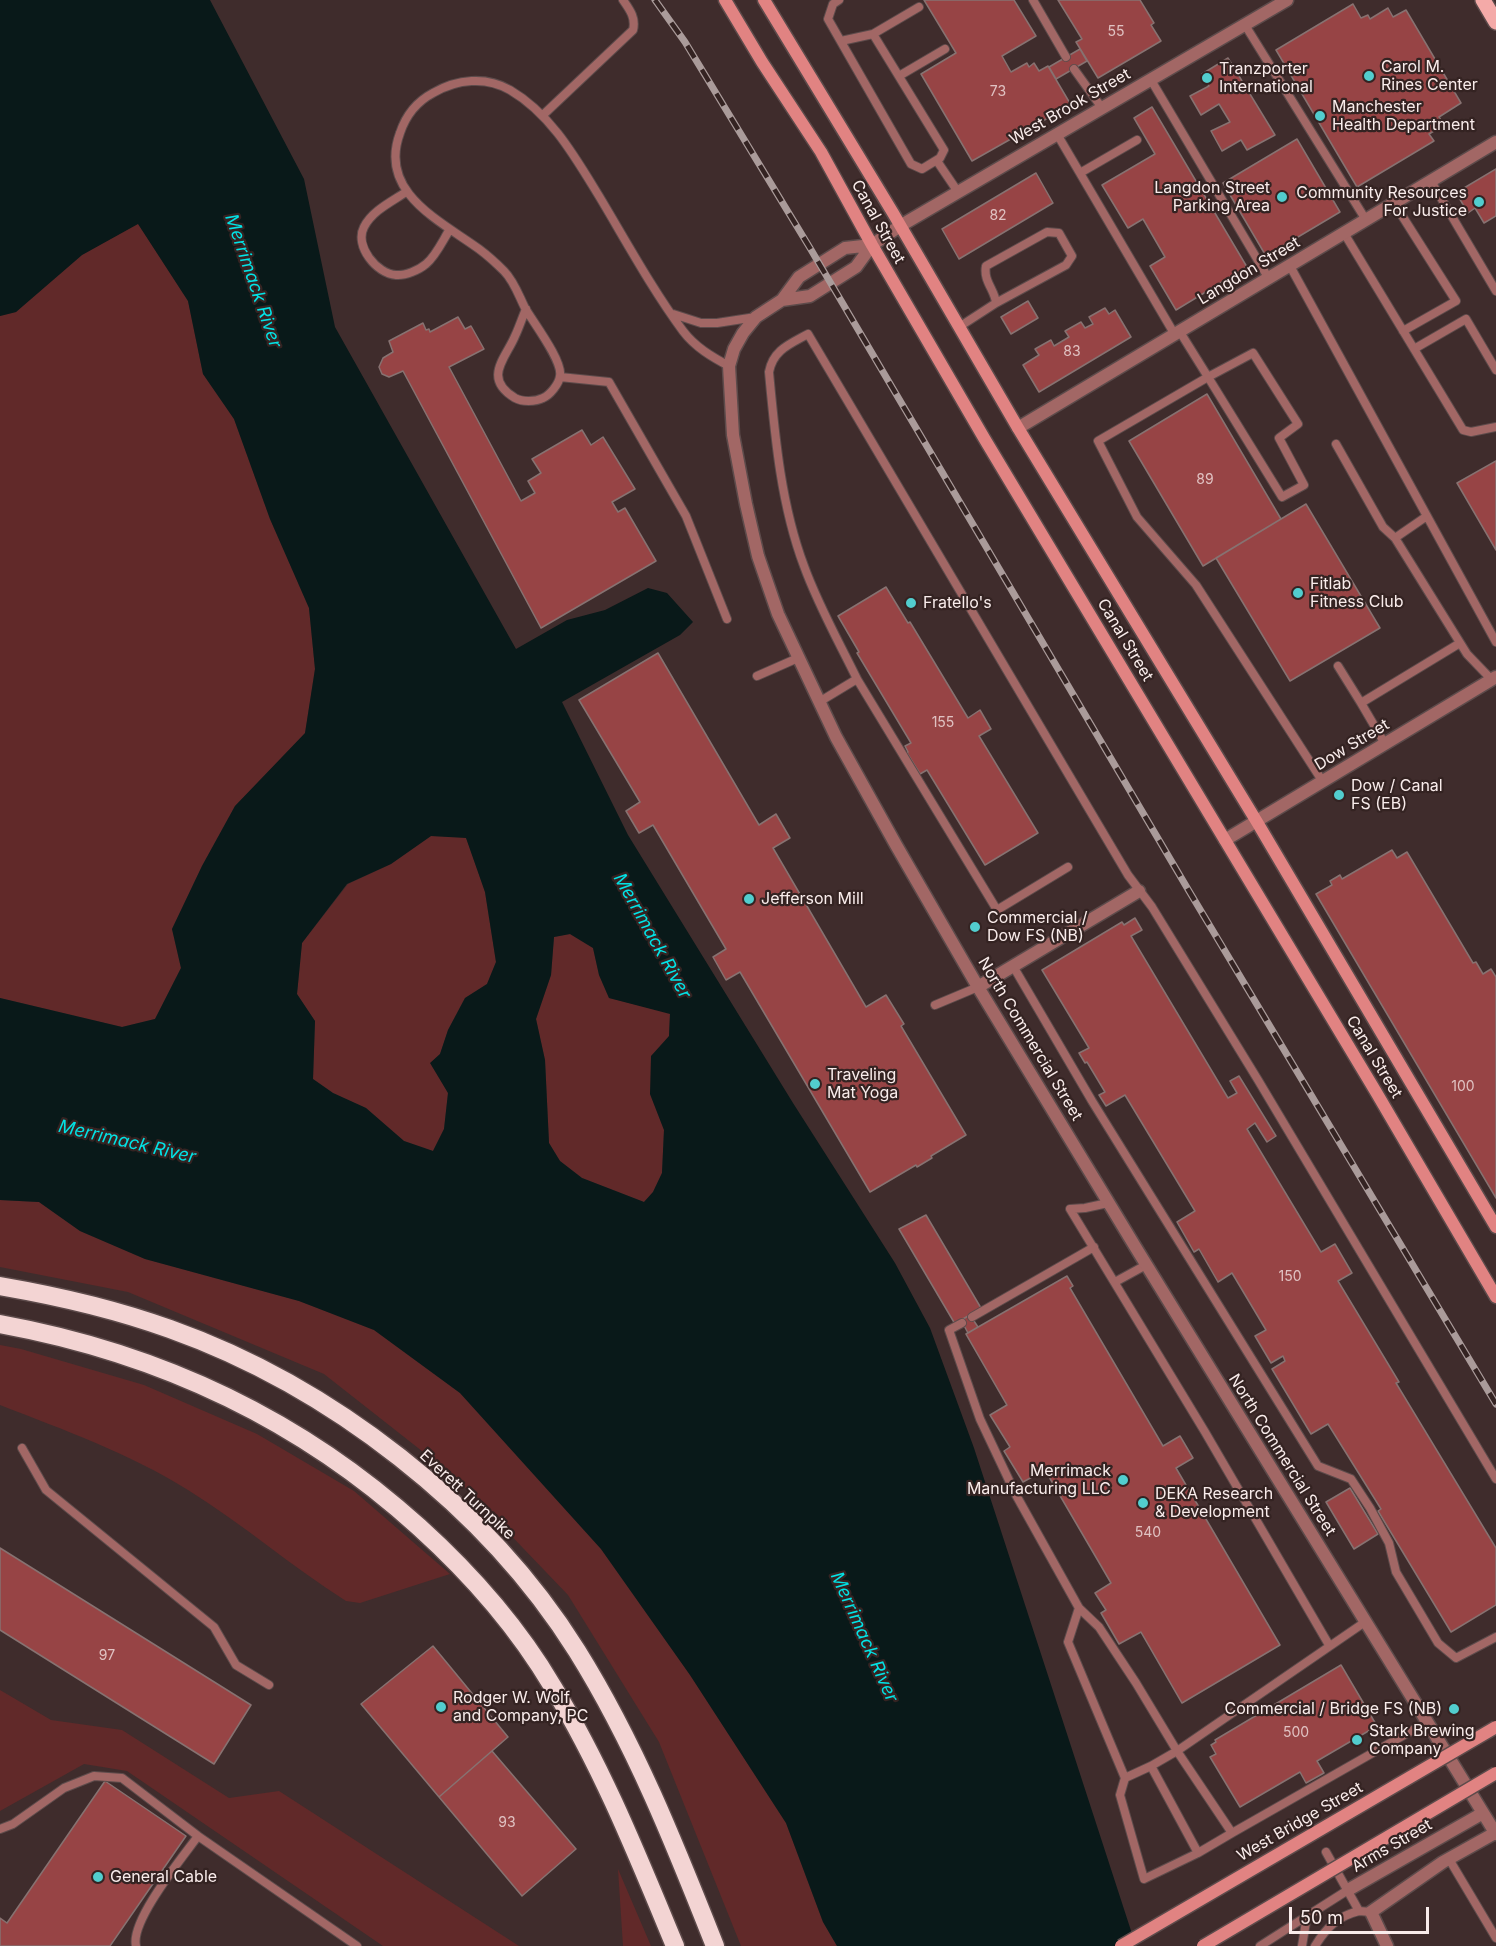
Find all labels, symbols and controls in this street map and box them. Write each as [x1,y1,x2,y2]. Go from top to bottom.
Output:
house number: 55 [1107,24,1125,40]
place label: Carol M. Rines Center [1381,57,1478,95]
place label: Tranzporter International [1219,59,1313,97]
street label: West Brook Street [1006,65,1134,149]
marker: Carol M. Rines Center [1362,69,1376,83]
marker: Tranzporter International [1200,71,1214,85]
house number: 73 [990,84,1006,100]
place label: Manchester Health Department [1332,97,1475,135]
marker: Manchester Health Department [1313,109,1327,123]
street label: Canal Street [847,177,909,267]
place label: Langdon Street Parking Area [1154,178,1270,216]
place label: Community Resources For Justice [1296,183,1467,221]
marker: Langdon Street Parking Area [1275,190,1289,204]
marker: Community Resources For Justice [1472,195,1486,209]
house number: 82 [989,208,1007,224]
water label: Merrimack River [220,211,286,351]
street label: Langdon Street [1194,233,1304,309]
house number: 83 [1063,344,1081,360]
house number: 89 [1196,472,1214,488]
place label: Fitlab Fitness Club [1310,574,1404,612]
marker: Fitlab Fitness Club [1291,586,1305,600]
place label: Fratello's [923,593,992,613]
street label: Canal Street [1093,595,1157,685]
marker: Fratello's [904,596,918,610]
house number: 155 [932,715,954,731]
street label: Dow Street [1311,715,1393,775]
place label: Dow / Canal FS (EB) [1351,776,1443,814]
marker: Dow / Canal FS (EB) [1332,788,1346,802]
water label: Merrimack River [609,870,695,1002]
place label: Jefferson Mill [761,889,864,909]
marker: Jefferson Mill [742,892,756,906]
place label: Commercial / Dow FS (NB) [987,908,1088,946]
marker: Commercial / Dow FS (NB) [968,920,982,934]
street label: North Commercial Street [974,954,1086,1124]
street label: Canal Street [1342,1012,1406,1102]
place label: Traveling Mat Yoga [827,1065,898,1103]
marker: Traveling Mat Yoga [808,1077,822,1091]
house number: 100 [1451,1079,1475,1095]
water label: Merrimack River [56,1116,198,1168]
house number: 150 [1278,1269,1302,1285]
street label: North Commercial Street [1224,1371,1340,1539]
street label: Everett Turnpike [415,1446,519,1544]
place label: Merrimack Manufacturing LLC [967,1461,1111,1499]
marker: Merrimack Manufacturing LLC [1116,1473,1130,1487]
place label: DEKA Research & Development [1155,1484,1273,1522]
marker: DEKA Research & Development [1136,1496,1150,1510]
house number: 540 [1135,1525,1161,1541]
water label: Merrimack River [826,1569,902,1705]
house number: 97 [99,1648,115,1664]
place label: Rodger W. Wolf and Company, PC [453,1688,588,1726]
place label: Commercial / Bridge FS (NB) [1224,1699,1442,1719]
marker: Rodger W. Wolf and Company, PC [434,1700,448,1714]
marker: Commercial / Bridge FS (NB) [1447,1702,1461,1716]
place label: Stark Brewing Company [1369,1721,1475,1759]
house number: 500 [1283,1725,1309,1741]
marker: Stark Brewing Company [1350,1733,1364,1747]
street label: West Bridge Street [1234,1778,1366,1866]
house number: 93 [498,1815,516,1831]
street label: Arms Street [1348,1815,1436,1877]
place label: General Cable [110,1867,217,1887]
marker: General Cable [91,1870,105,1884]
scale bar [1292,1895,1432,1933]
text: 50 m [1300,1907,1343,1928]

